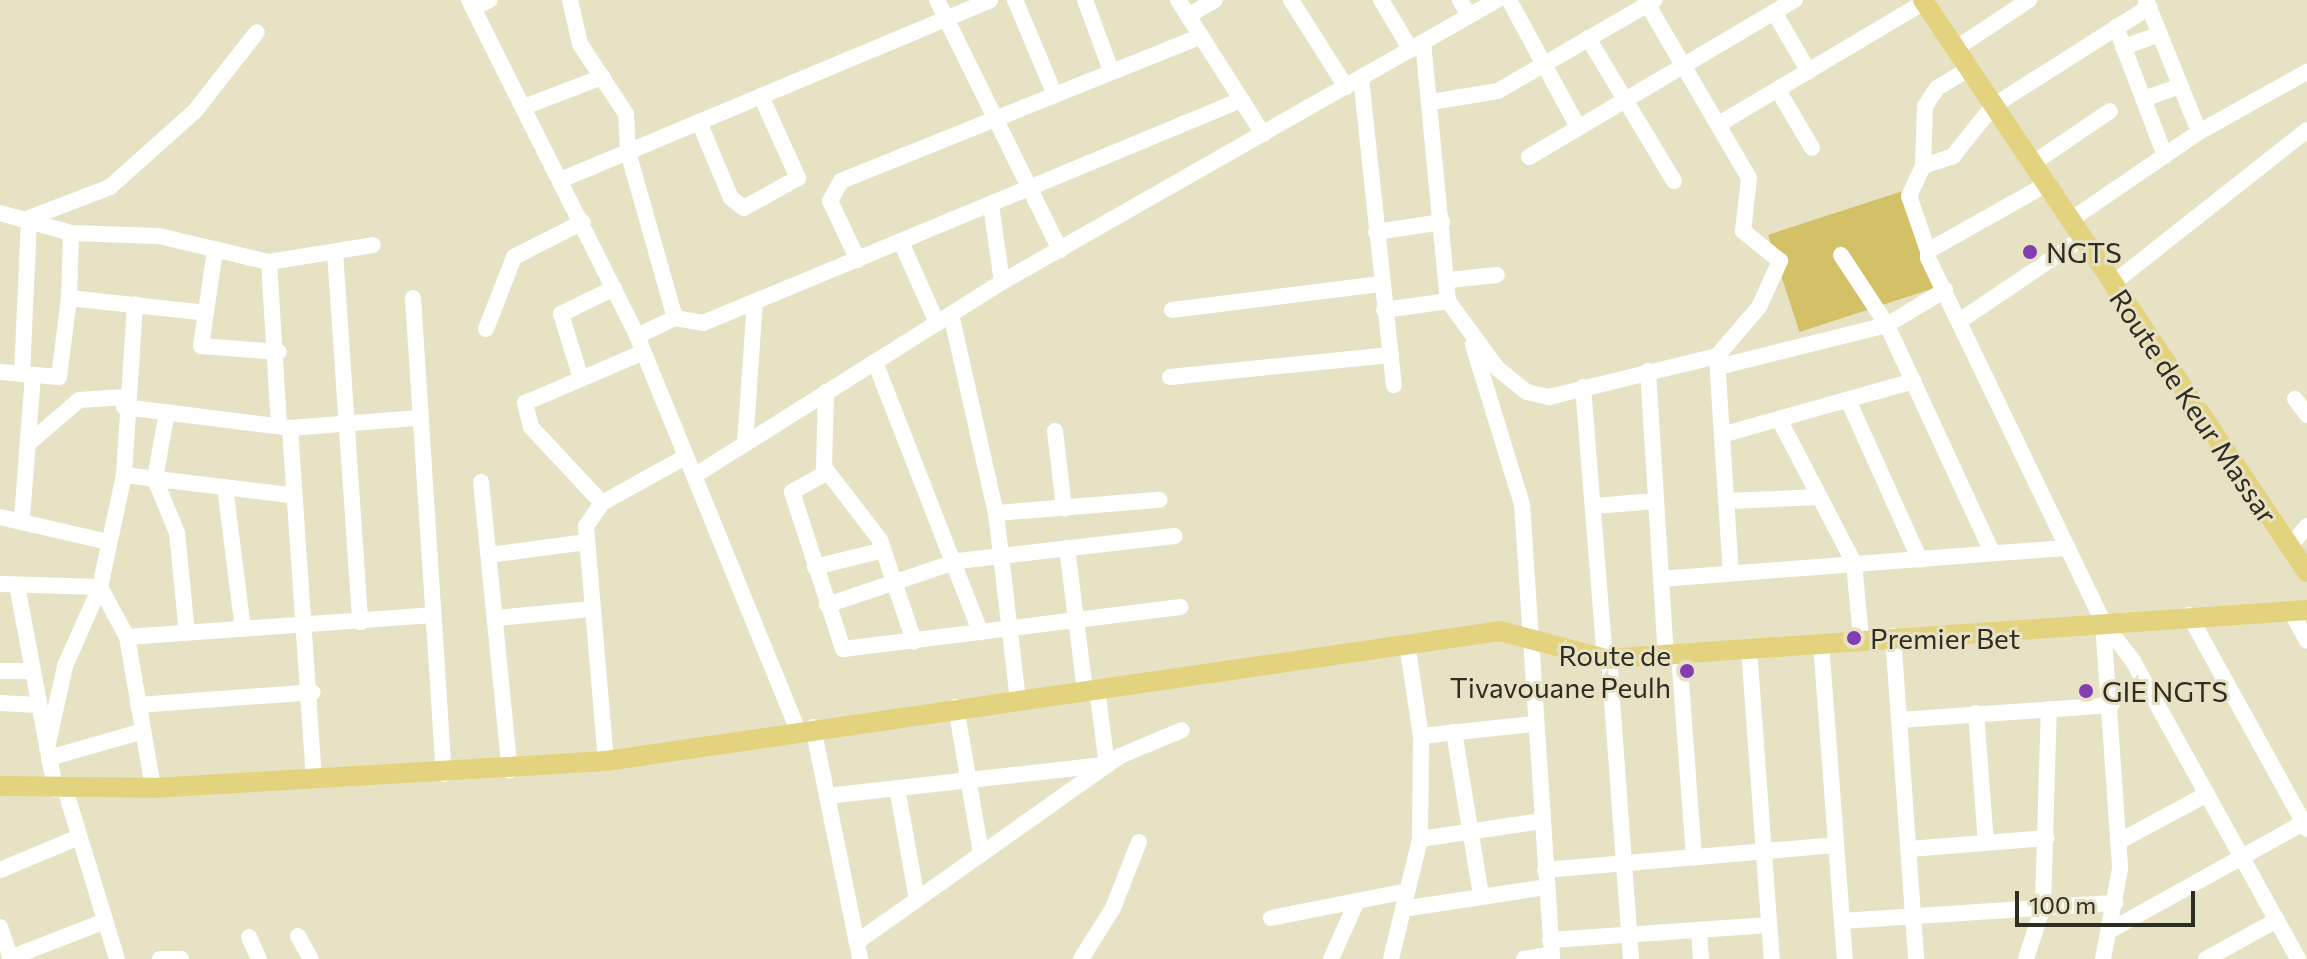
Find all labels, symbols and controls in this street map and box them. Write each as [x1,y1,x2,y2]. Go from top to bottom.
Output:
place label: NGTS [2046,235,2122,269]
marker: NGTS [2021,243,2039,261]
street label: Route de Keur Massar [2103,283,2285,529]
place label: Premier Bet [1870,621,2020,655]
marker: Premier Bet [1845,629,1863,647]
place label: Route de Tivavouane Peulh [1450,638,1671,704]
marker: Route de Tivavouane Peulh [1678,662,1696,680]
place label: GIE NGTS [2102,674,2228,708]
marker: GIE NGTS [2077,682,2095,700]
scale bar [2019,875,2199,925]
text: 100 m [2029,890,2096,919]

